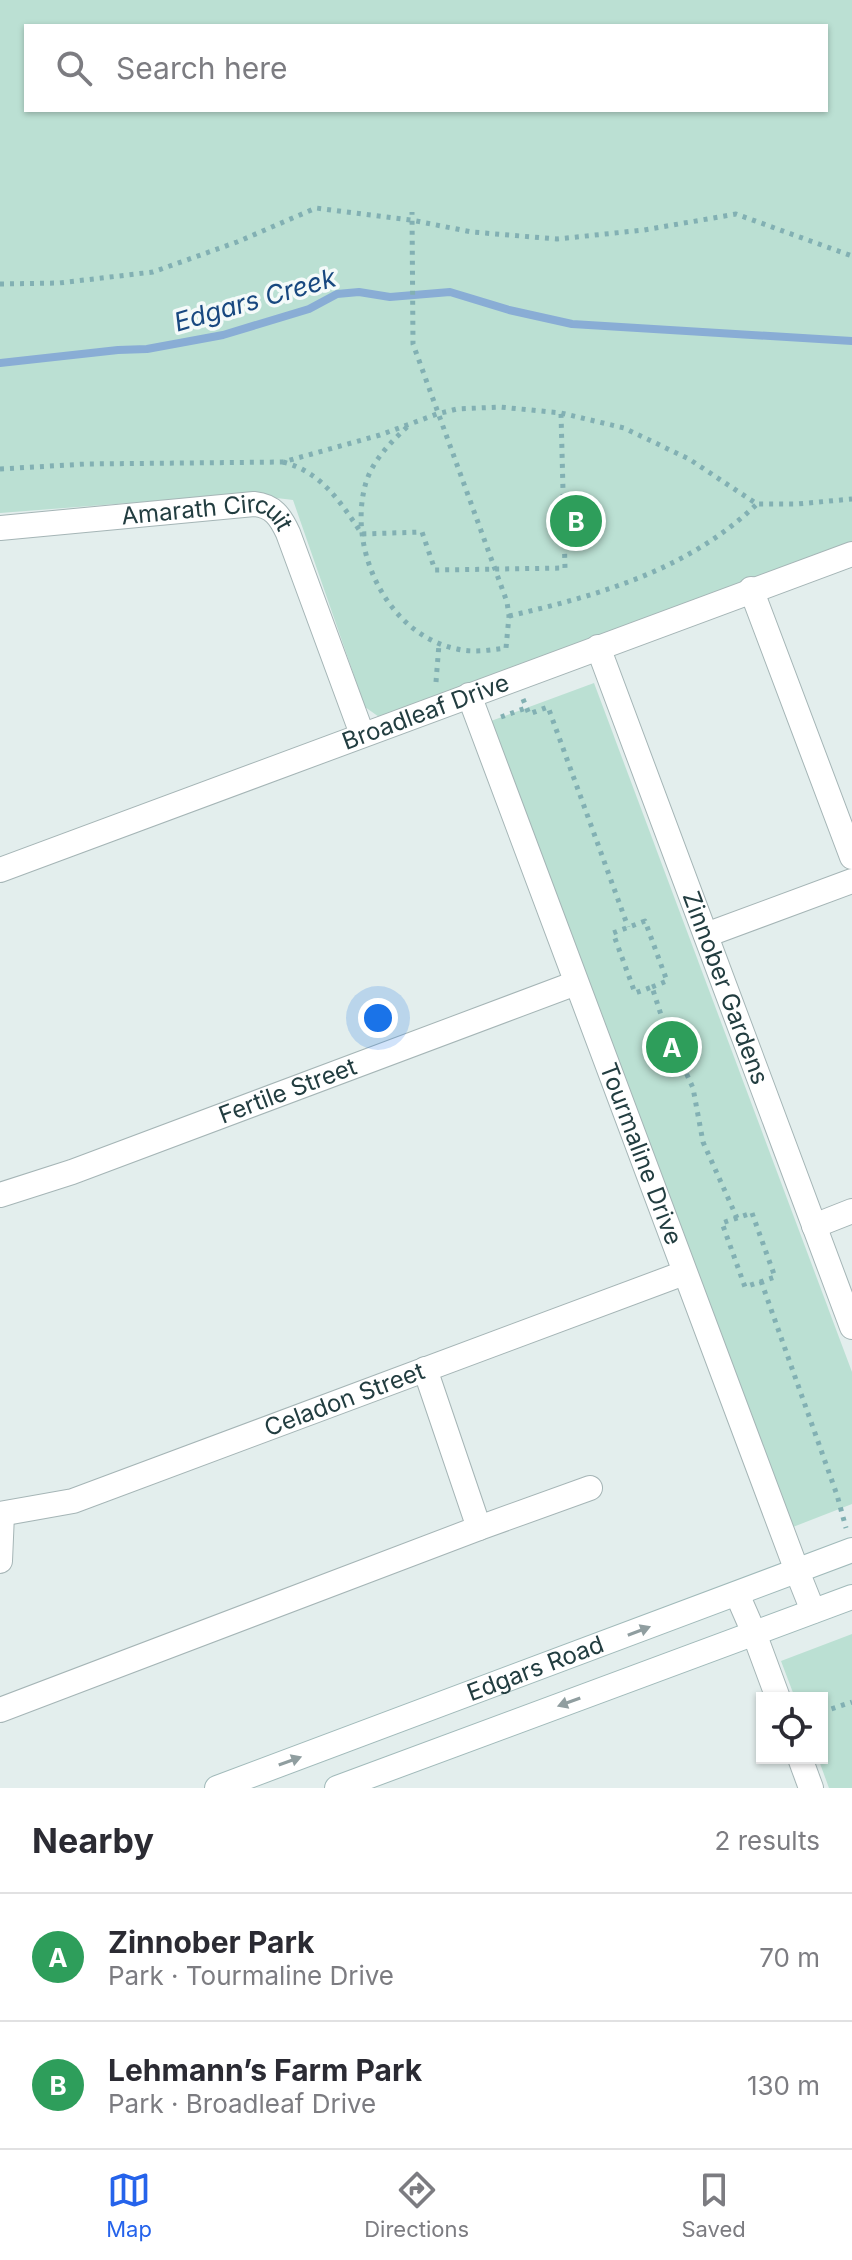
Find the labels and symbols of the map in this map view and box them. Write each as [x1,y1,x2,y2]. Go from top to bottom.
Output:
water label: Edgars Creek [170,261,340,337]
street label: Amarath Circuit [120,489,299,536]
pin: B [550,491,602,551]
street label: Broadleaf Drive [338,667,513,756]
street label: Zinnober Gardens [677,887,775,1088]
your location [358,998,398,1038]
pin: A [646,1017,698,1077]
street label: Fertile Street [215,1052,361,1130]
street label: Tourmaline Drive [594,1059,689,1249]
street label: Celadon Street [260,1356,429,1442]
one-way arrow [627,1624,651,1637]
street label: Edgars Road [463,1629,608,1707]
one-way arrow [557,1696,581,1709]
one-way arrow [278,1754,302,1767]

